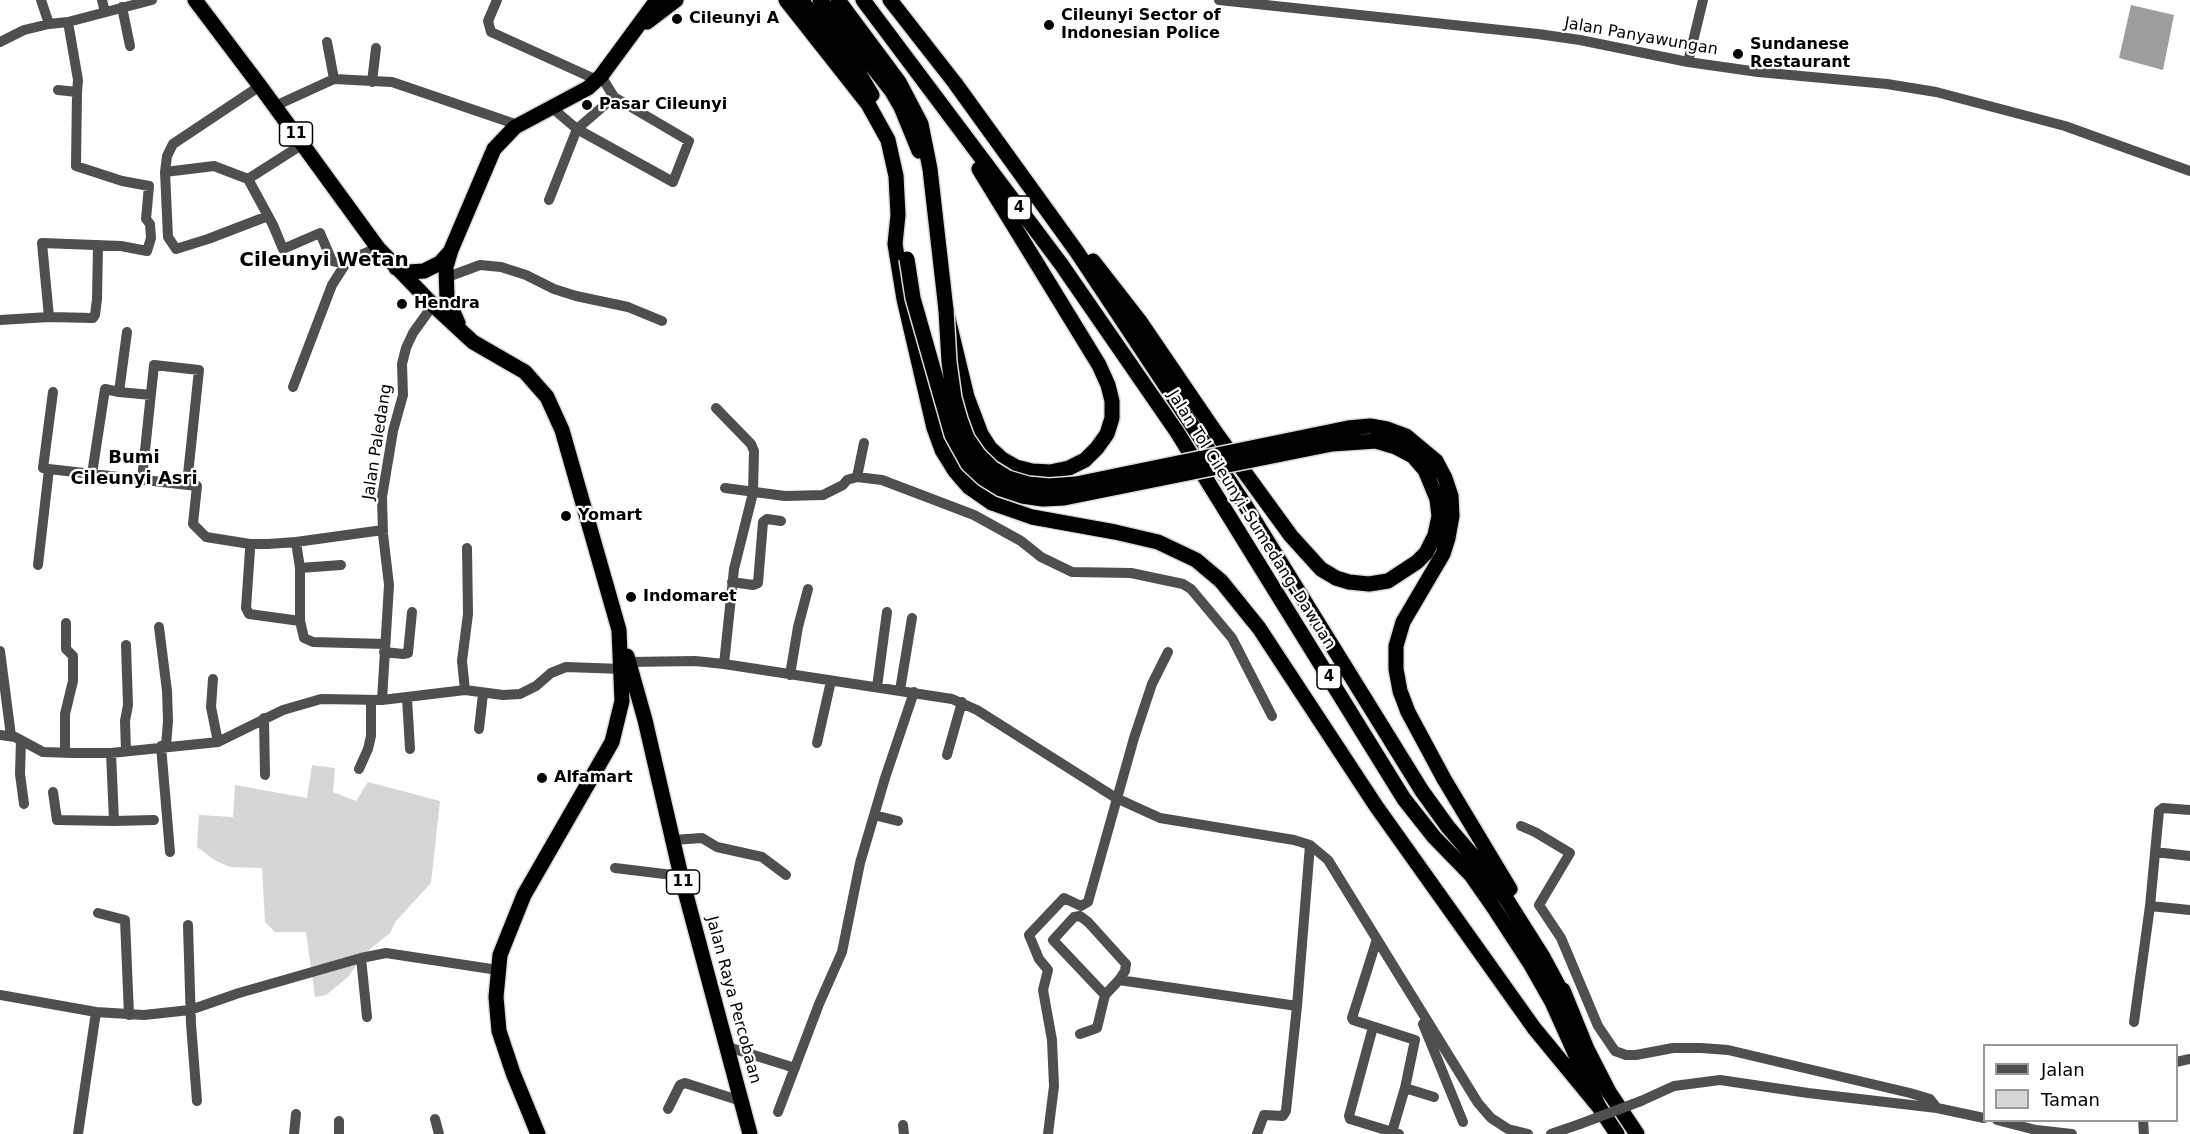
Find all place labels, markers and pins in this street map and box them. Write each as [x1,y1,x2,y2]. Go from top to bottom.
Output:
place label: Cileunyi Sector of Indonesian Police [1061,6,1221,44]
place label: Cileunyi A [689,9,779,29]
marker: Cileunyi A [670,12,684,26]
marker: Cileunyi Sector of Indonesian Police [1042,18,1056,32]
place label: Sundanese Restaurant [1750,35,1850,73]
marker: Sundanese Restaurant [1731,47,1745,61]
place label: Pasar Cileunyi [599,95,727,115]
marker: Pasar Cileunyi [580,98,594,112]
place label: Hendra [414,294,480,314]
marker: Hendra [395,297,409,311]
place label: Yomart [578,506,642,526]
marker: Yomart [559,509,573,523]
place label: Indomaret [643,587,737,607]
marker: Indomaret [624,590,638,604]
place label: Alfamart [554,768,633,788]
marker: Alfamart [535,771,549,785]

